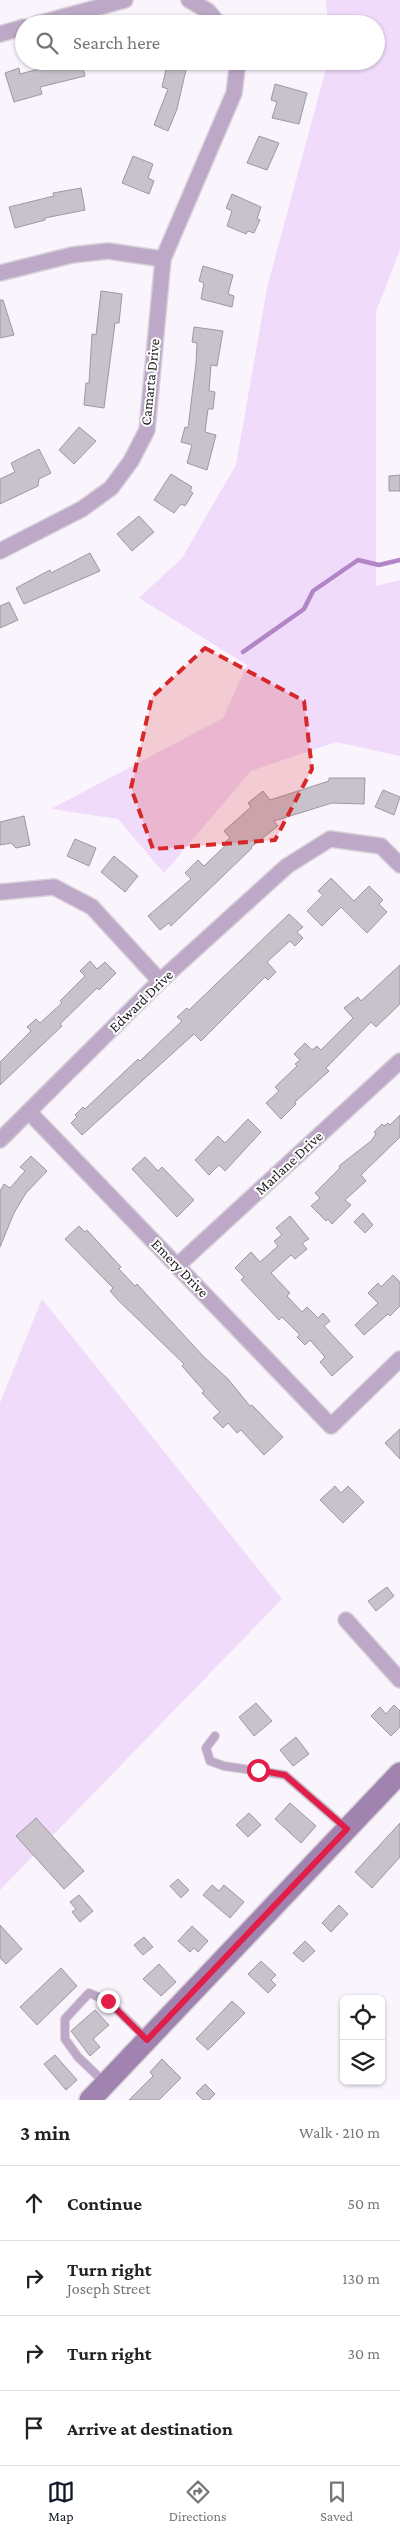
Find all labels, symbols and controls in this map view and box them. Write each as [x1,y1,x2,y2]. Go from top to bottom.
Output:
search box [15,15,385,70]
icon: search [33,29,61,57]
text: Search here [73,32,160,53]
street label: Camarta Drive [137,337,163,426]
street label: Edward Drive [106,966,176,1035]
street label: Marlane Drive [252,1128,326,1198]
street label: Emery Drive [148,1236,212,1301]
route start [247,1759,270,1782]
route end [97,1990,120,2013]
map controls [340,1995,385,2085]
button: locate [340,1995,385,2040]
button: layers [340,2040,385,2085]
text: 3 min [20,2121,70,2145]
text: Walk · 210 m [299,2124,380,2141]
icon: ahead [20,2189,48,2217]
text: Continue [67,2193,142,2214]
text: 50 m [348,2195,380,2212]
text: Turn right [67,2259,152,2280]
icon: right [20,2264,48,2292]
text: 130 m [342,2270,380,2287]
text: Joseph Street [67,2280,150,2297]
icon: right [20,2339,48,2367]
text: Turn right [67,2343,152,2364]
text: 30 m [348,2345,380,2362]
icon: arrive [20,2414,48,2442]
text: Arrive at destination [67,2418,233,2439]
tab: Map [47,2478,75,2524]
tab: Directions [169,2478,227,2524]
tab: Saved [320,2478,353,2524]

